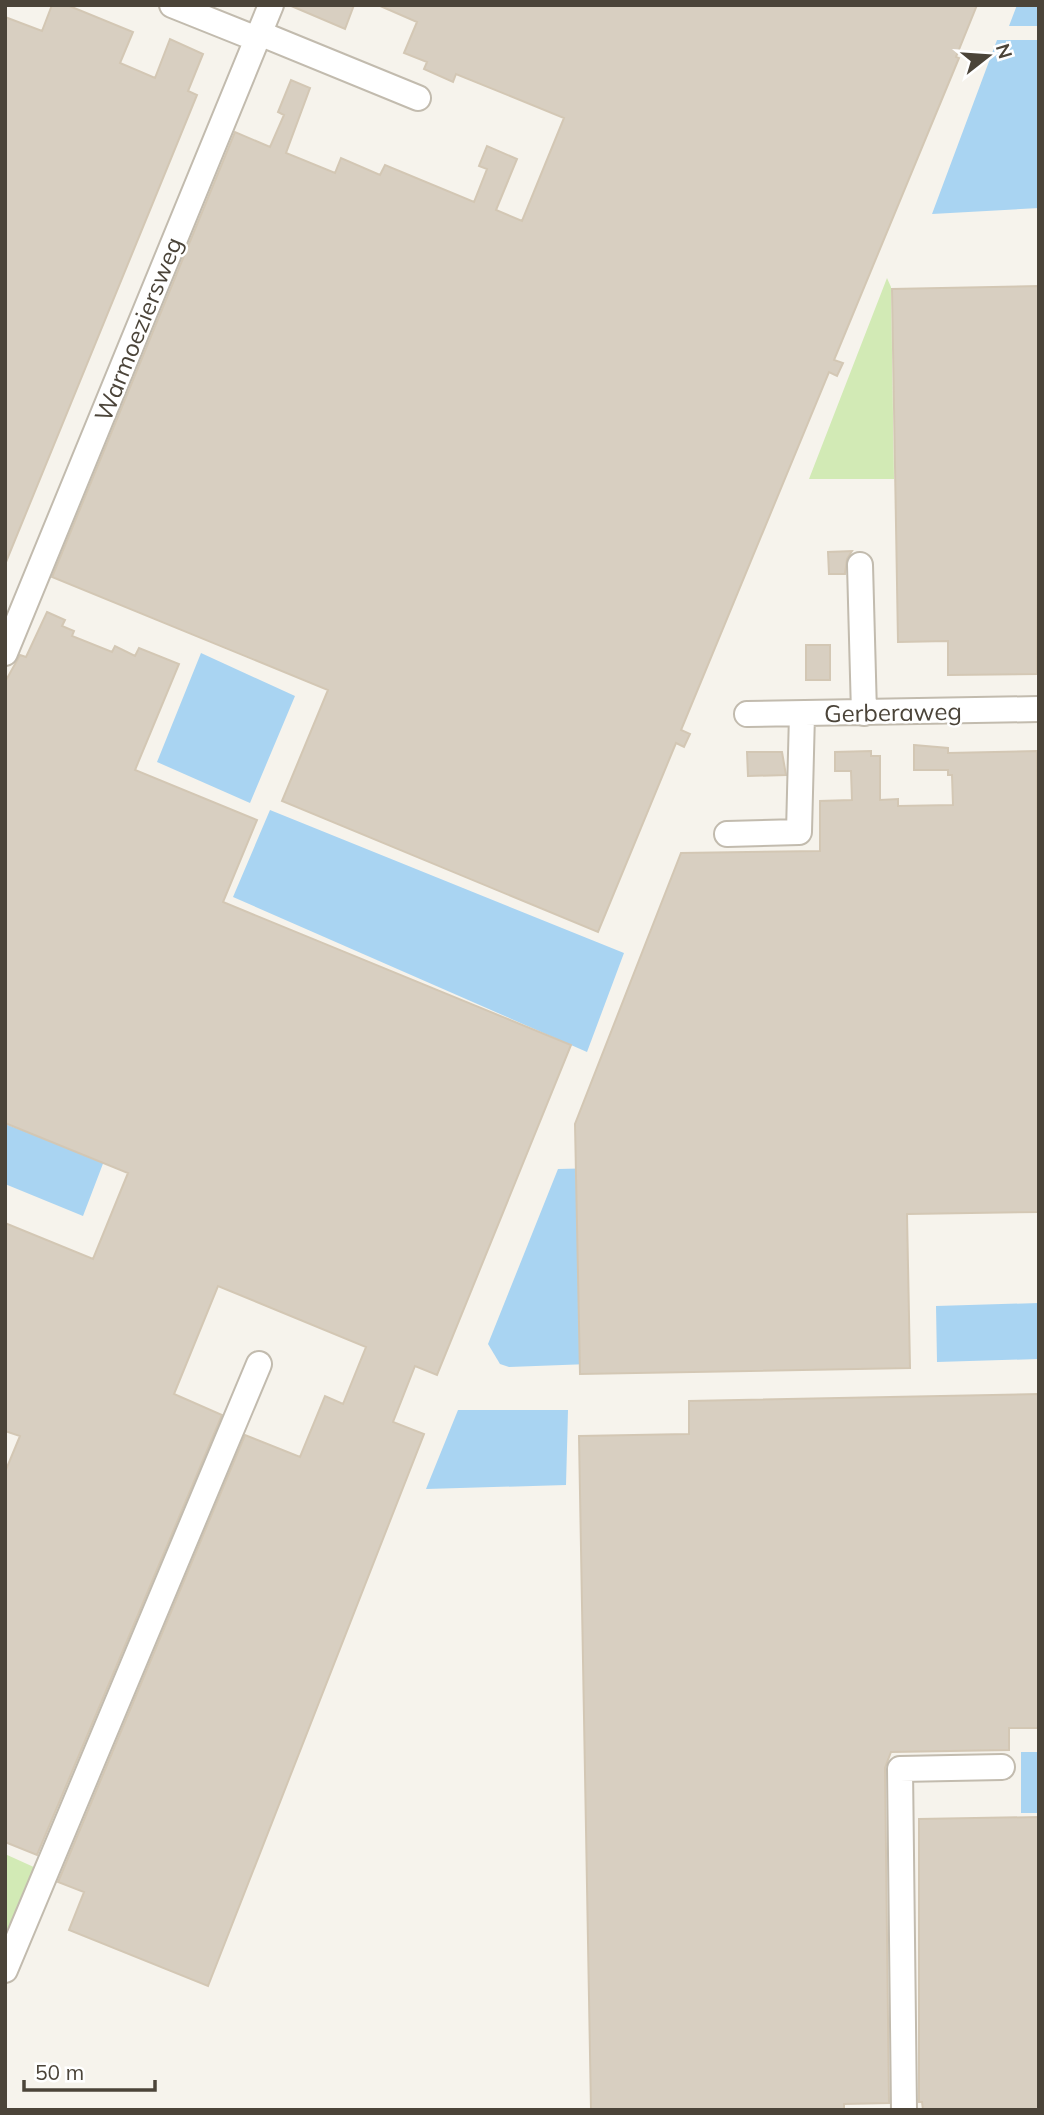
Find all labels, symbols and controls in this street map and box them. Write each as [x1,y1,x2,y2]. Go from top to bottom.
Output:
north arrow [953,21,1023,91]
text: N [991,41,1018,61]
street label: Warmoeziersweg [87,233,189,425]
street label: Gerberaweg [824,696,962,728]
scale bar [24,2048,156,2092]
text: 50 m [35,2059,84,2085]

